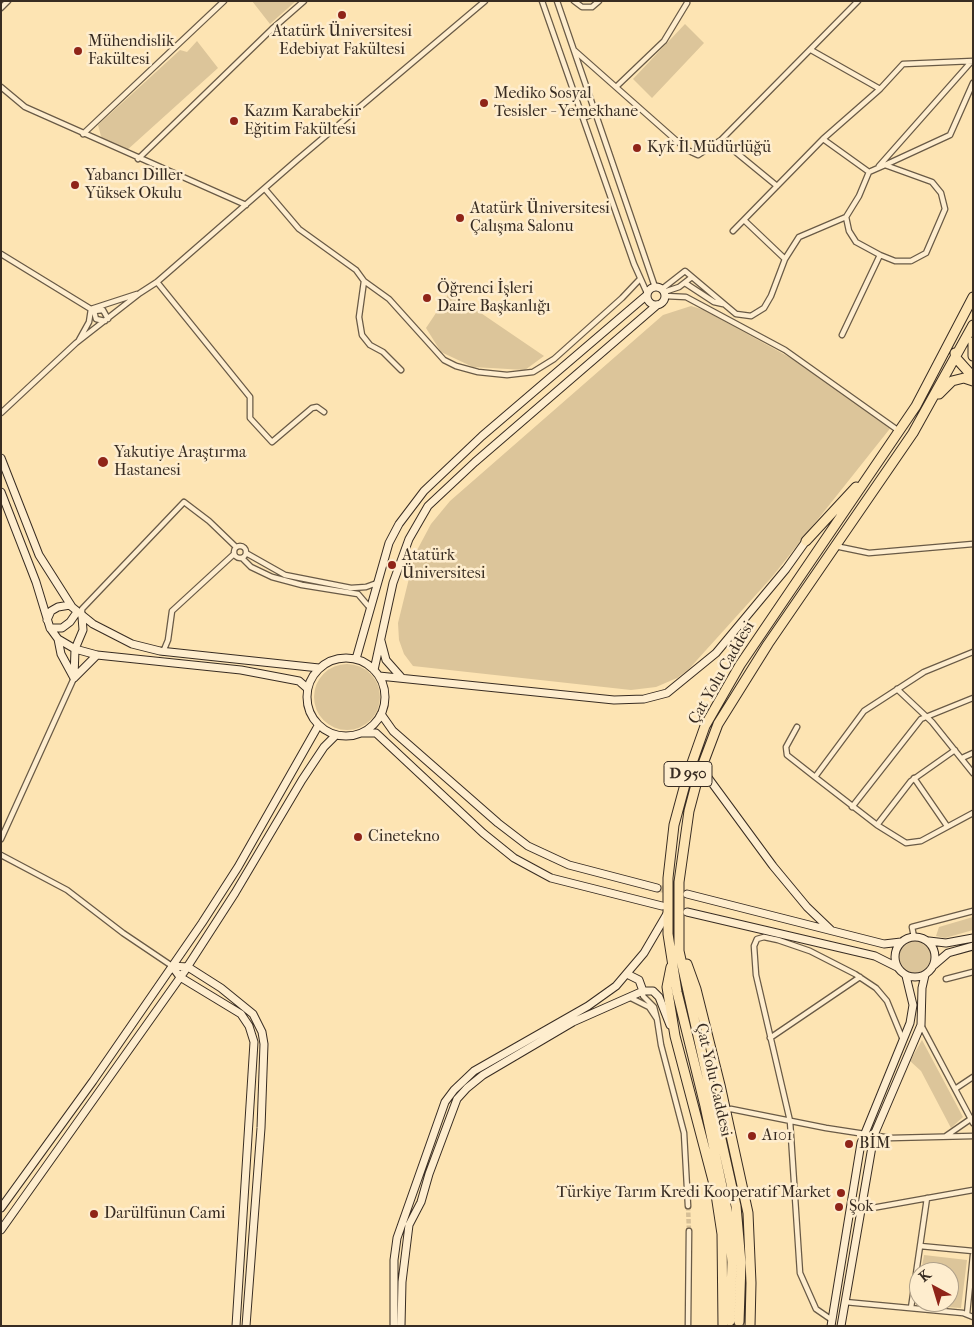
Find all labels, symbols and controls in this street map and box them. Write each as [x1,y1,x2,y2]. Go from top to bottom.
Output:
marker: Atatürk Üniversitesi Edebiyat Fakültesi [336,9,348,21]
place label: Atatürk Üniversitesi Edebiyat Fakültesi [272,22,412,60]
place label: Mühendislik Fakültesi [88,32,174,70]
marker: Mühendislik Fakültesi [72,45,84,57]
place label: Mediko Sosyal Tesisler - Yemekhane [494,84,638,122]
marker: Mediko Sosyal Tesisler - Yemekhane [478,97,490,109]
place label: Kazım Karabekir Eğitim Fakültesi [244,102,361,140]
marker: Kazım Karabekir Eğitim Fakültesi [228,115,240,127]
place label: Kyk İl Müdürlüğü [647,138,771,158]
marker: Kyk İl Müdürlüğü [631,142,643,154]
place label: Yabancı Diller Yüksek Okulu [85,166,183,204]
marker: Yabancı Diller Yüksek Okulu [69,179,81,191]
place label: Atatürk Üniversitesi Çalışma Salonu [470,199,610,237]
marker: Atatürk Üniversitesi Çalışma Salonu [454,212,466,224]
place label: Öğrenci İşleri Daire Başkanlığı [437,279,550,317]
marker: Öğrenci İşleri Daire Başkanlığı [421,292,433,304]
place label: Yakutiye Araştırma Hastanesi [114,443,246,481]
marker: Yakutiye Araştırma Hastanesi [96,455,110,469]
place label: Atatürk Üniversitesi [402,546,485,584]
marker: Atatürk Üniversitesi [386,559,398,571]
street label: Çat Yolu Caddesi [685,618,759,728]
road number: D 950 [664,762,712,786]
place label: Cinetekno [368,827,440,847]
marker: Cinetekno [352,831,364,843]
street label: Çat Yolu Caddesi [691,1021,735,1139]
place label: A101 [762,1126,792,1146]
marker: A101 [746,1130,758,1142]
place label: BİM [859,1134,890,1154]
marker: BİM [843,1138,855,1150]
place label: Türkiye Tarım Kredi Kooperatif Market [557,1183,831,1203]
marker: Türkiye Tarım Kredi Kooperatif Market [835,1187,847,1199]
place label: Şok [849,1197,874,1217]
marker: Şok [833,1201,845,1213]
place label: Darülfünun Cami [104,1204,226,1224]
marker: Darülfünun Cami [88,1208,100,1220]
north arrow [909,1262,959,1312]
text: K [916,1266,934,1286]

